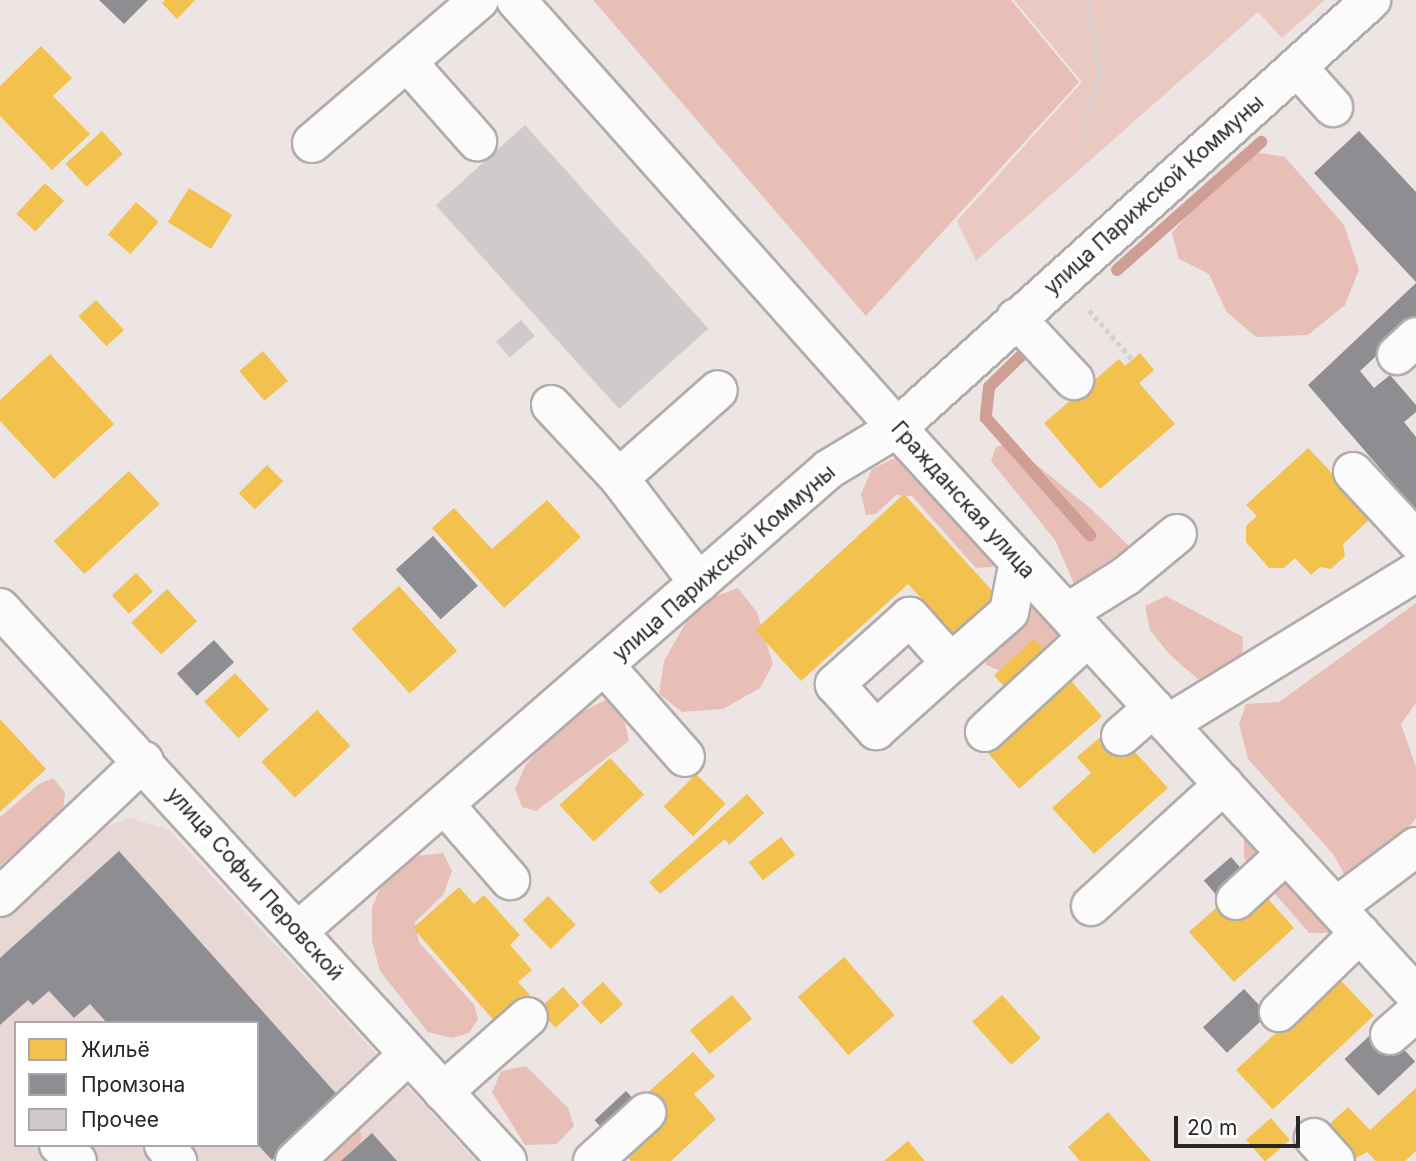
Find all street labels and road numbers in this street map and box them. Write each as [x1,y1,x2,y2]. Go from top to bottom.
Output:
street label: улица Парижской Коммуны [1039,90,1269,300]
street label: Гражданская улица [886,416,1040,584]
street label: улица Парижской Коммуны [608,460,840,666]
street label: улица Софьи Перовской [162,782,348,986]

